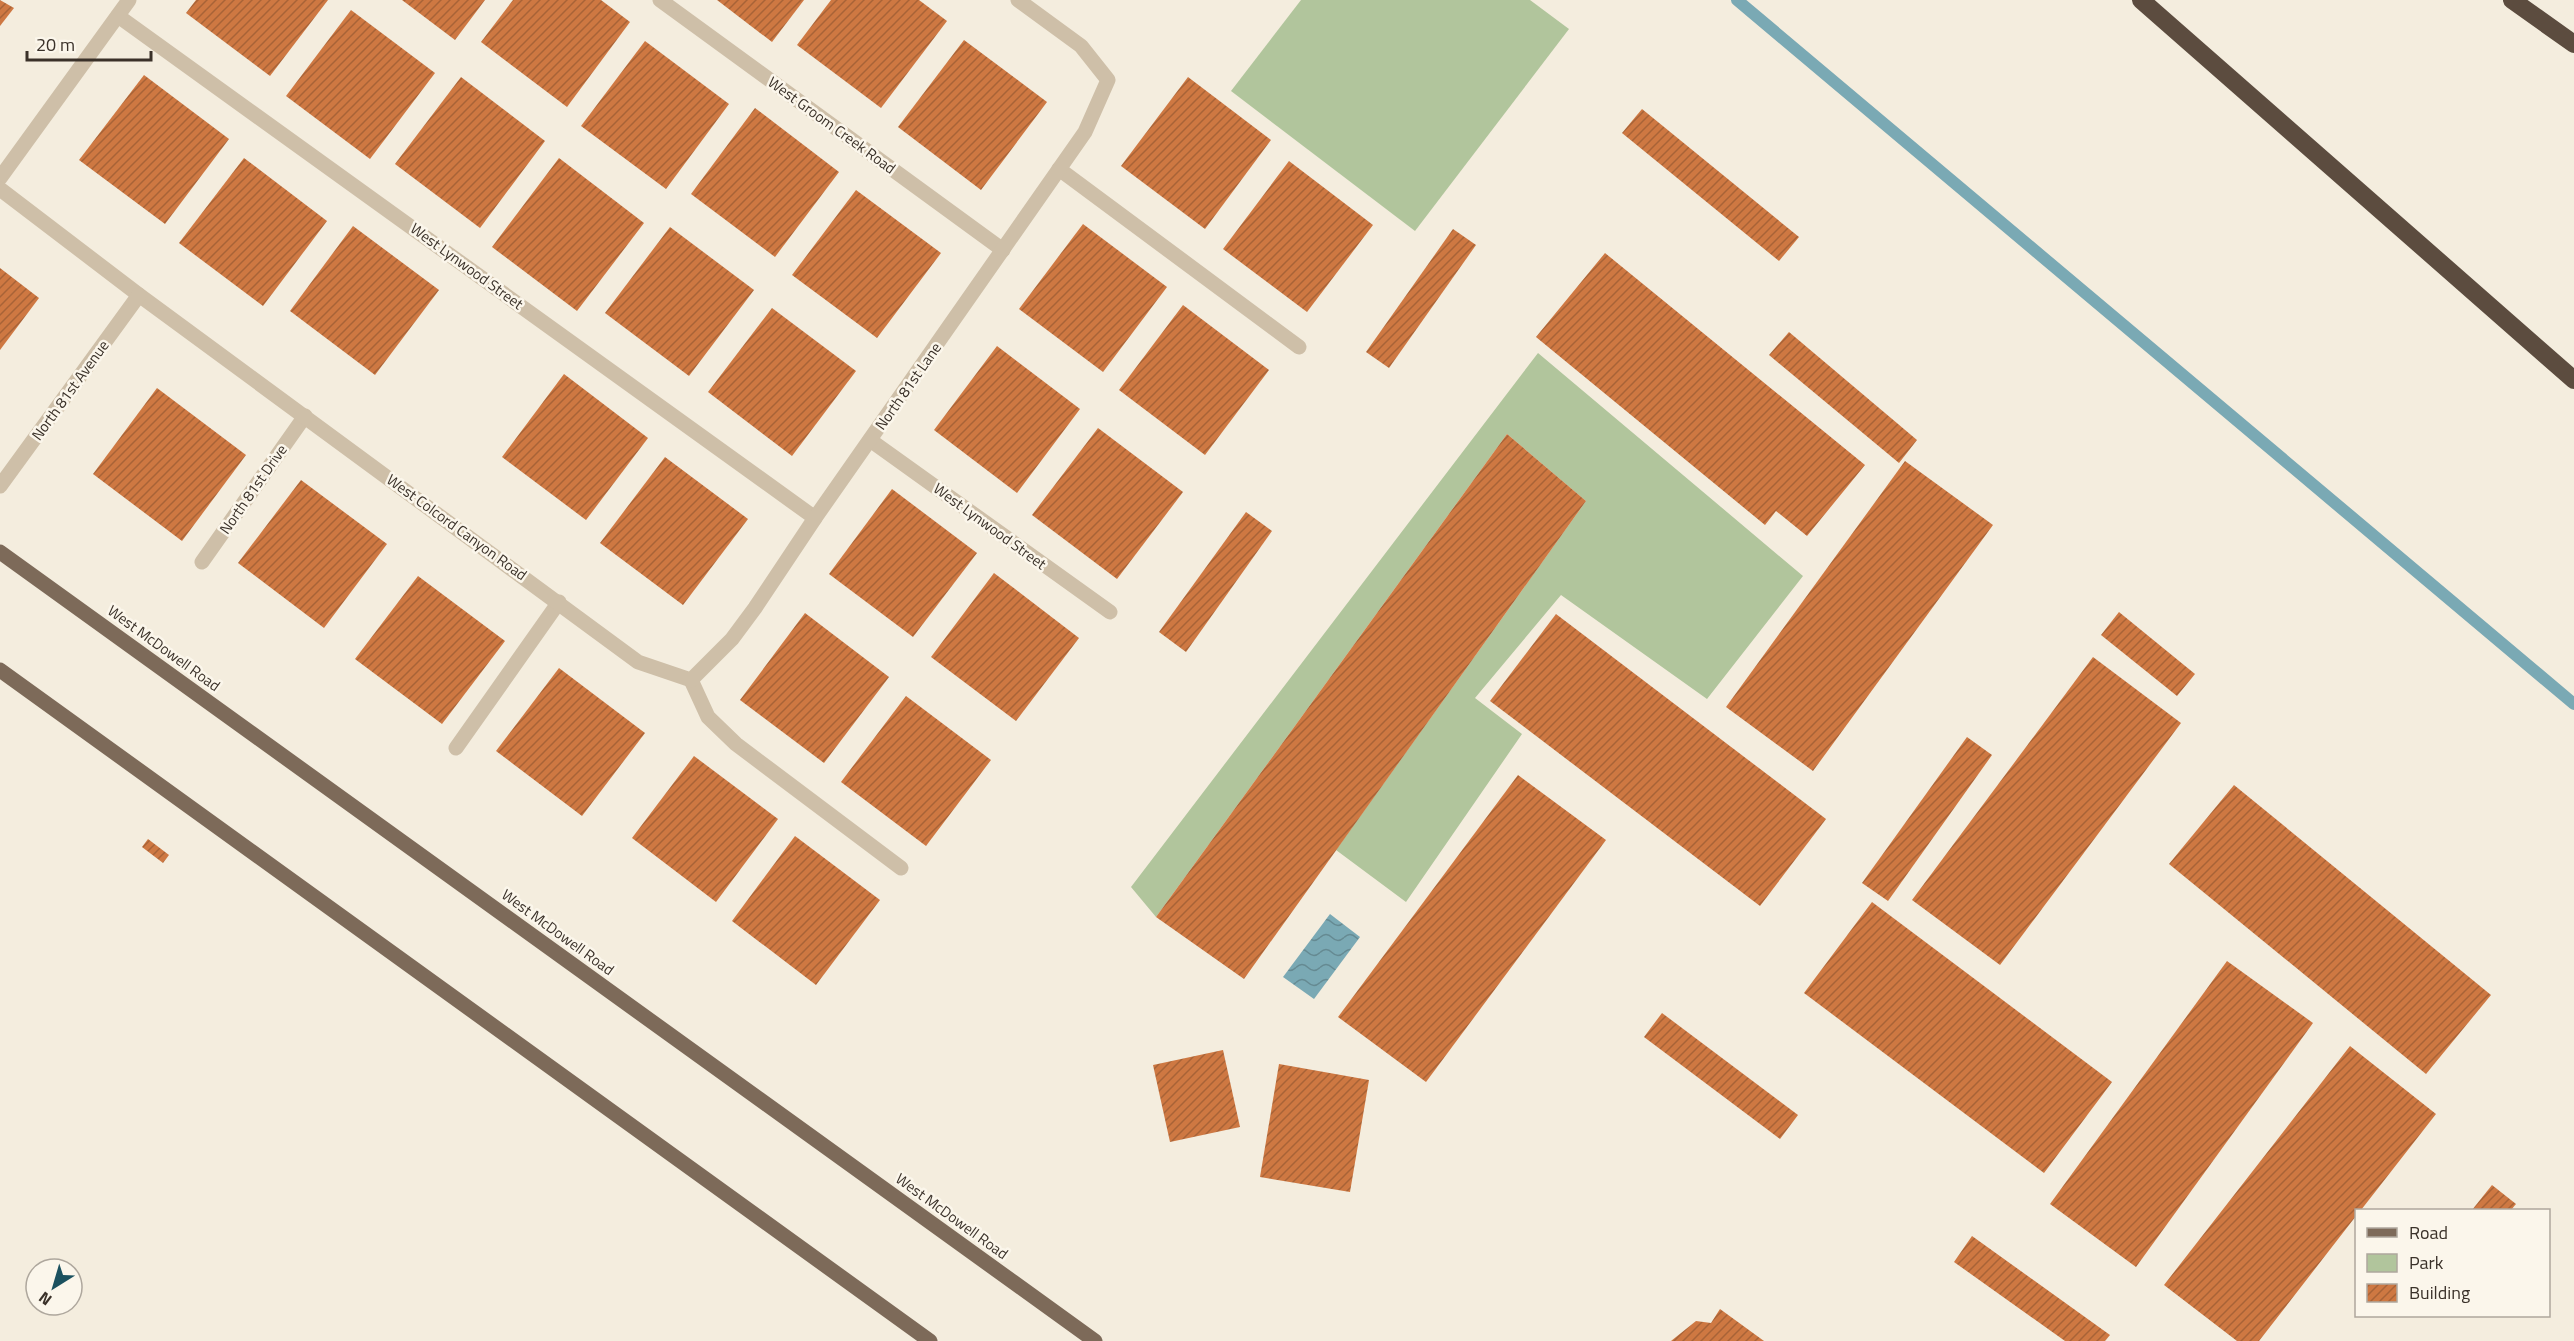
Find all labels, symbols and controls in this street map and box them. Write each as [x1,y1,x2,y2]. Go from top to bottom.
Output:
scale bar [27,24,152,62]
text: 20 m [36,31,75,58]
street label: West Groom Creek Road [763,71,901,179]
street label: West Lynwood Street [406,217,529,315]
street label: North 81st Avenue [26,335,114,445]
street label: North 81st Lane [869,337,947,435]
street label: North 81st Drive [213,439,293,539]
street label: West Colcord Canyon Road [382,468,532,586]
street label: West Lynwood Street [929,477,1052,575]
street label: West McDowell Road [103,599,225,697]
street label: West McDowell Road [497,883,619,981]
street label: West McDowell Road [891,1167,1013,1265]
legend [2355,1209,2550,1317]
text: Road [2409,1219,2448,1246]
text: Park [2409,1249,2444,1276]
north arrow [24,1257,84,1317]
text: Building [2409,1279,2470,1306]
text: N [33,1286,57,1312]

